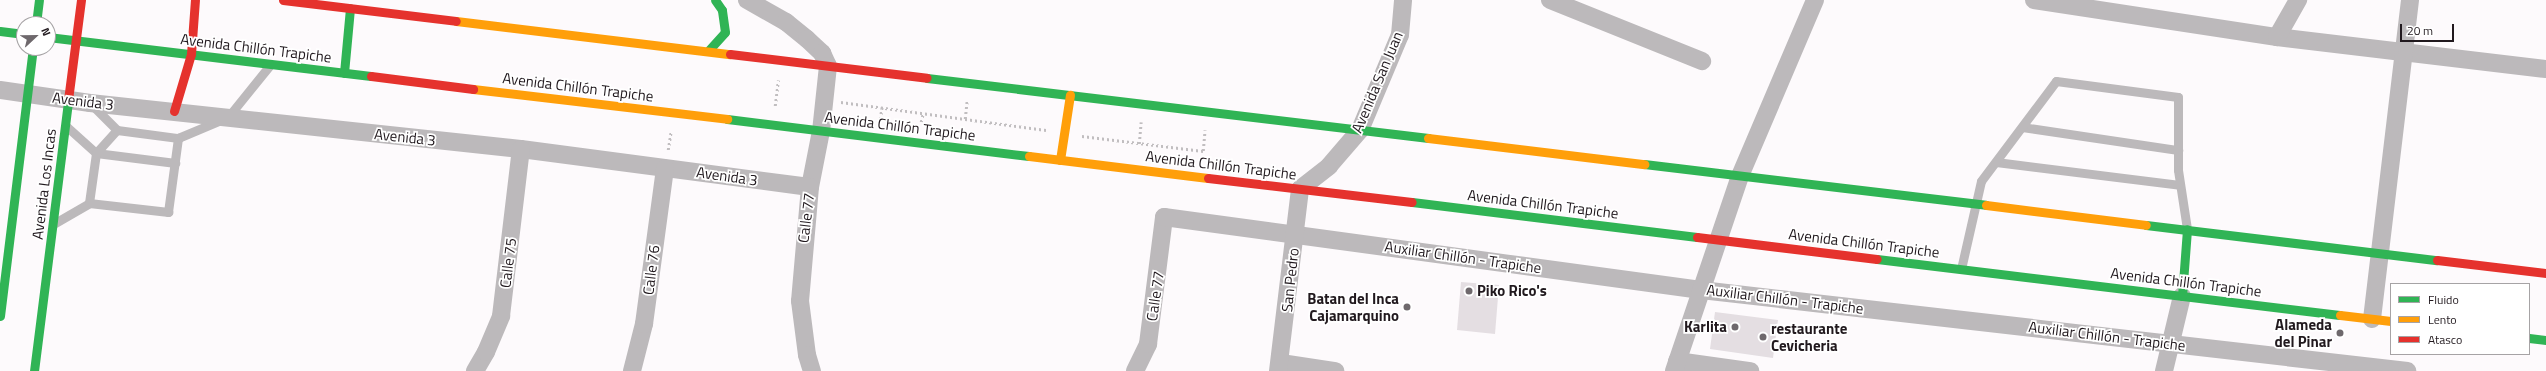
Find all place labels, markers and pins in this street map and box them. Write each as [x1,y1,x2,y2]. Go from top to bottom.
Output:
place label: Piko Rico's [1477,282,1547,300]
marker: Piko Rico's [1464,286,1474,296]
place label: Batan del Inca Cajamarquino [1307,289,1399,324]
marker: Batan del Inca Cajamarquino [1402,302,1412,312]
place label: Alameda del Pinar [2275,315,2332,350]
place label: Karlita [1684,318,1727,336]
place label: restaurante Cevicheria [1771,319,1847,354]
marker: Karlita [1730,322,1740,332]
marker: Alameda del Pinar [2335,328,2345,338]
marker: restaurante Cevicheria [1758,332,1768,342]

